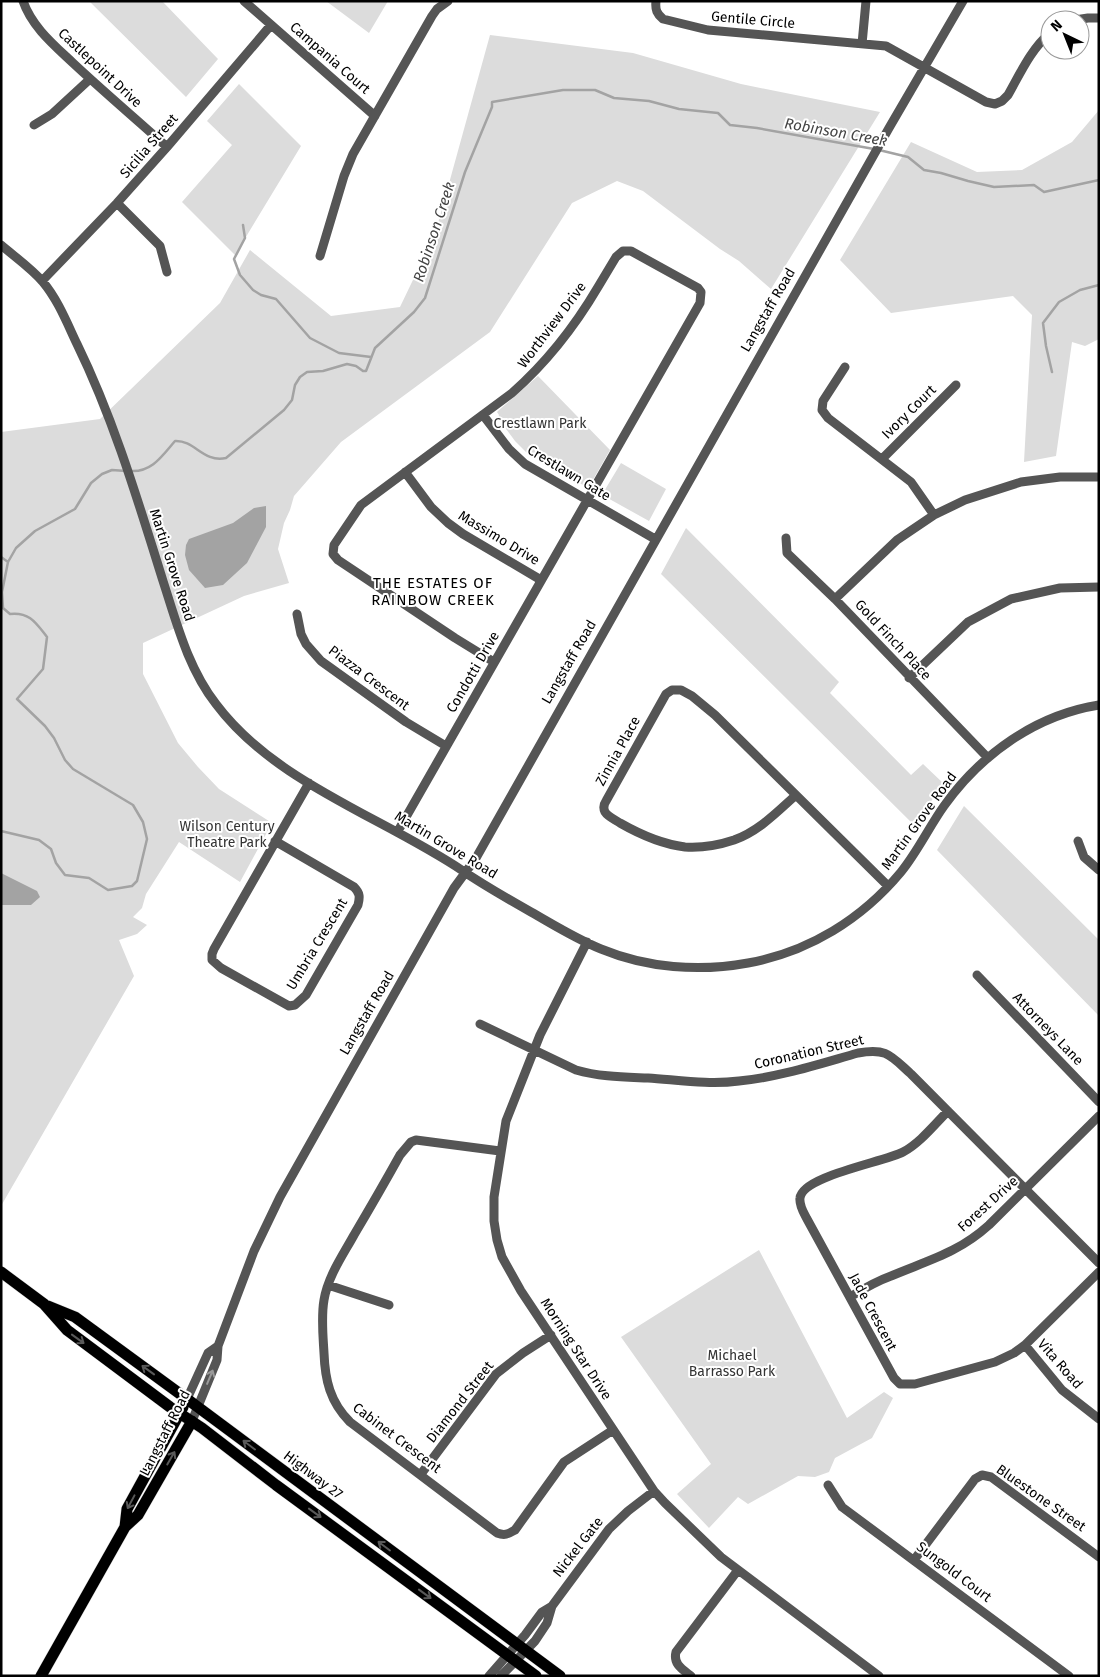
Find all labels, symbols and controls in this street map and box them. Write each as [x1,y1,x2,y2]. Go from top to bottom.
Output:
street label: Gentile Circle [710,8,796,32]
north arrow [1040,10,1090,60]
text: N [1047,16,1066,35]
street label: Campania Court [286,18,374,98]
street label: Castlepoint Drive [55,25,145,111]
street label: Sicilia Street [116,110,182,182]
water label: Robinson Creek [783,114,889,150]
water label: Robinson Creek [409,180,459,284]
street label: Langstaff Road [737,265,799,355]
street label: Worthview Drive [514,279,590,371]
street label: Ivory Court [878,381,940,443]
park label: Crestlawn Park [494,415,587,432]
street label: Crestlawn Gate [524,441,614,505]
street label: Martin Grove Road [146,507,198,623]
street label: Massimo Drive [455,507,543,569]
district label: THE ESTATES OF RAINBOW CREEK [371,574,495,609]
street label: Gold Finch Place [851,596,935,684]
street label: Langstaff Road [538,617,600,707]
street label: Condotti Drive [443,628,503,716]
street label: Piazza Crescent [325,642,414,715]
street label: Zinnia Place [592,713,644,789]
street label: Martin Grove Road [878,769,960,873]
street label: Martin Grove Road [391,808,501,882]
park label: Wilson Century Theatre Park [179,818,275,851]
street label: Umbria Crescent [283,894,352,993]
street label: Langstaff Road [336,968,398,1058]
street label: Attorneys Lane [1009,989,1087,1069]
street label: Coronation Street [753,1031,866,1073]
street label: Forest Drive [954,1172,1022,1236]
street label: Jade Crescent [845,1270,901,1355]
street label: Morning Star Drive [537,1295,615,1403]
one-way arrow [71,1334,85,1344]
street label: Vita Road [1034,1336,1086,1392]
park label: Michael Barrasso Park [689,1347,776,1380]
street label: Diamond Street [423,1357,498,1446]
one-way arrow [141,1365,155,1375]
one-way arrow [206,1370,215,1385]
street label: Langstaff Road [136,1387,194,1479]
street label: Cabinet Crescent [349,1399,445,1477]
one-way arrow [243,1440,256,1451]
street label: Highway 27 [280,1447,346,1503]
one-way arrow [167,1451,177,1465]
street label: Bluestone Street [993,1461,1090,1536]
one-way arrow [126,1495,136,1510]
one-way arrow [308,1508,322,1518]
street label: Nickel Gate [549,1514,607,1580]
street label: Sungold Court [913,1538,996,1606]
one-way arrow [378,1541,391,1552]
one-way arrow [418,1588,431,1599]

